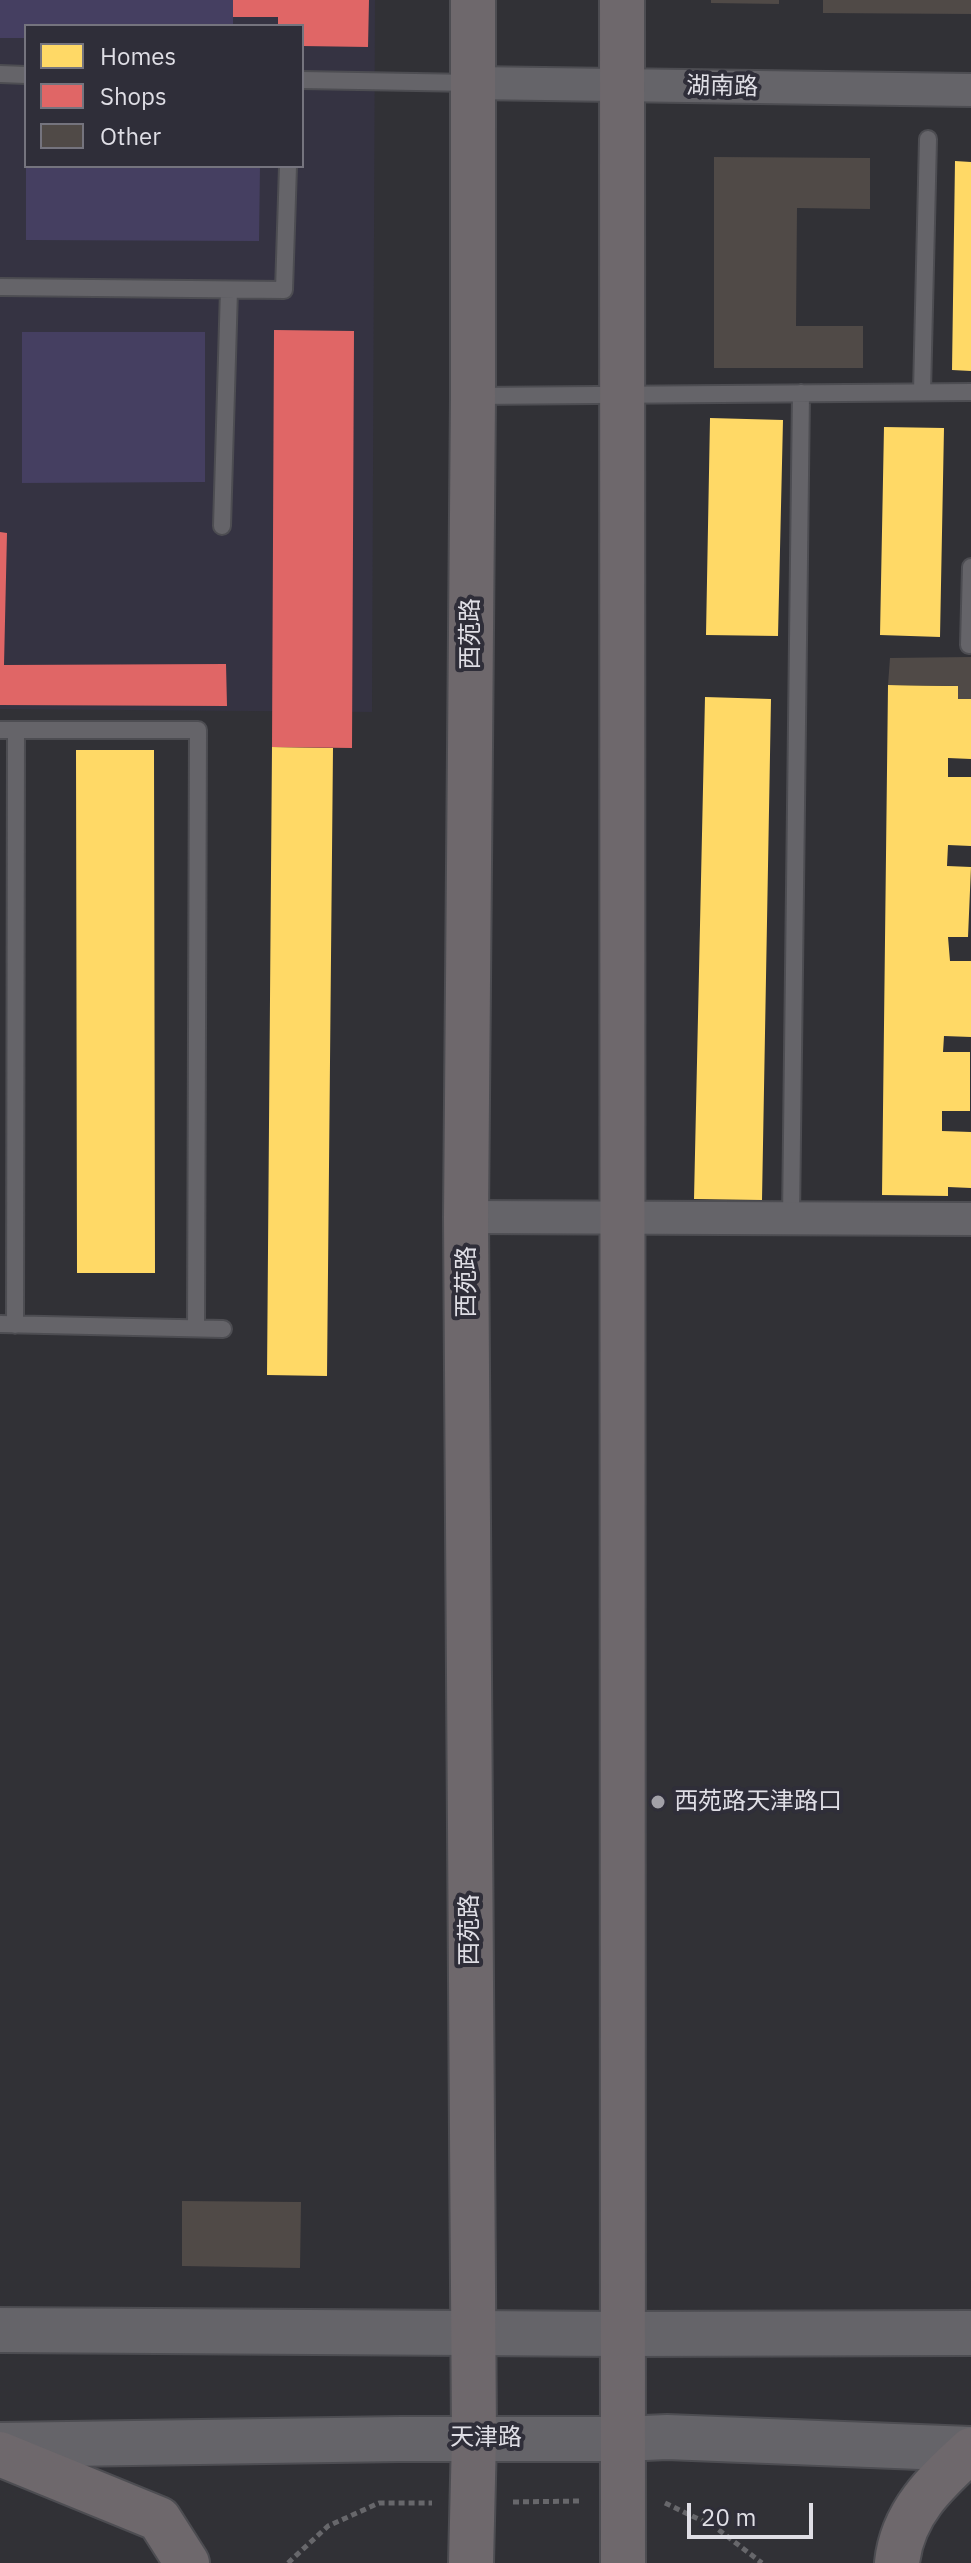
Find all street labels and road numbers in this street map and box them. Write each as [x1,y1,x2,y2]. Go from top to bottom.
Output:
street label: 湖南路 [686,72,758,102]
street label: 西苑路 [457,598,485,670]
street label: 西苑路 [453,1246,481,1318]
street label: 西苑路 [456,1894,484,1966]
street label: 天津路 [450,2424,522,2452]

